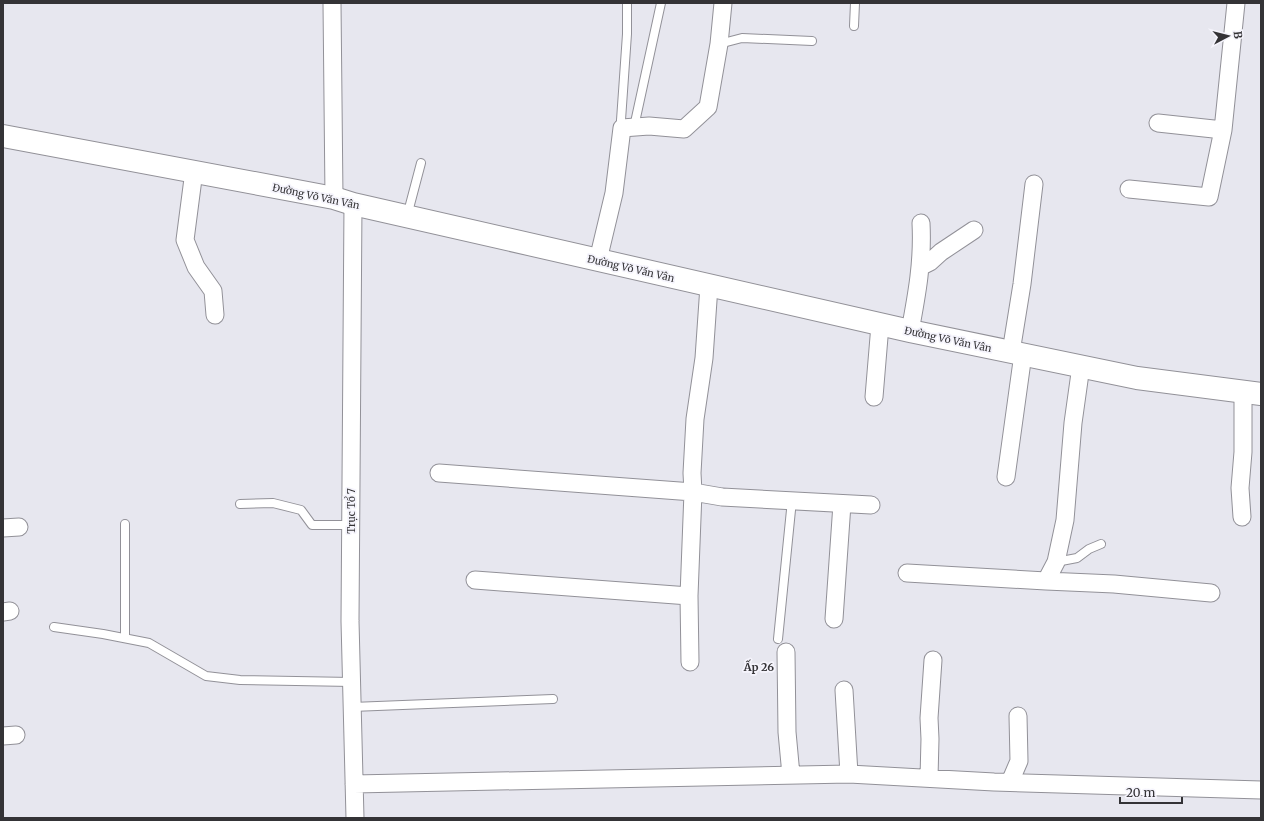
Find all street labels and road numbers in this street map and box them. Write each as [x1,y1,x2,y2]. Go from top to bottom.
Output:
street label: Đường Võ Văn Vân [271,181,361,212]
street label: Đường Võ Văn Vân [586,252,676,285]
street label: Đường Võ Văn Vân [903,324,993,355]
street label: Trục Tổ 7 [344,488,358,534]

